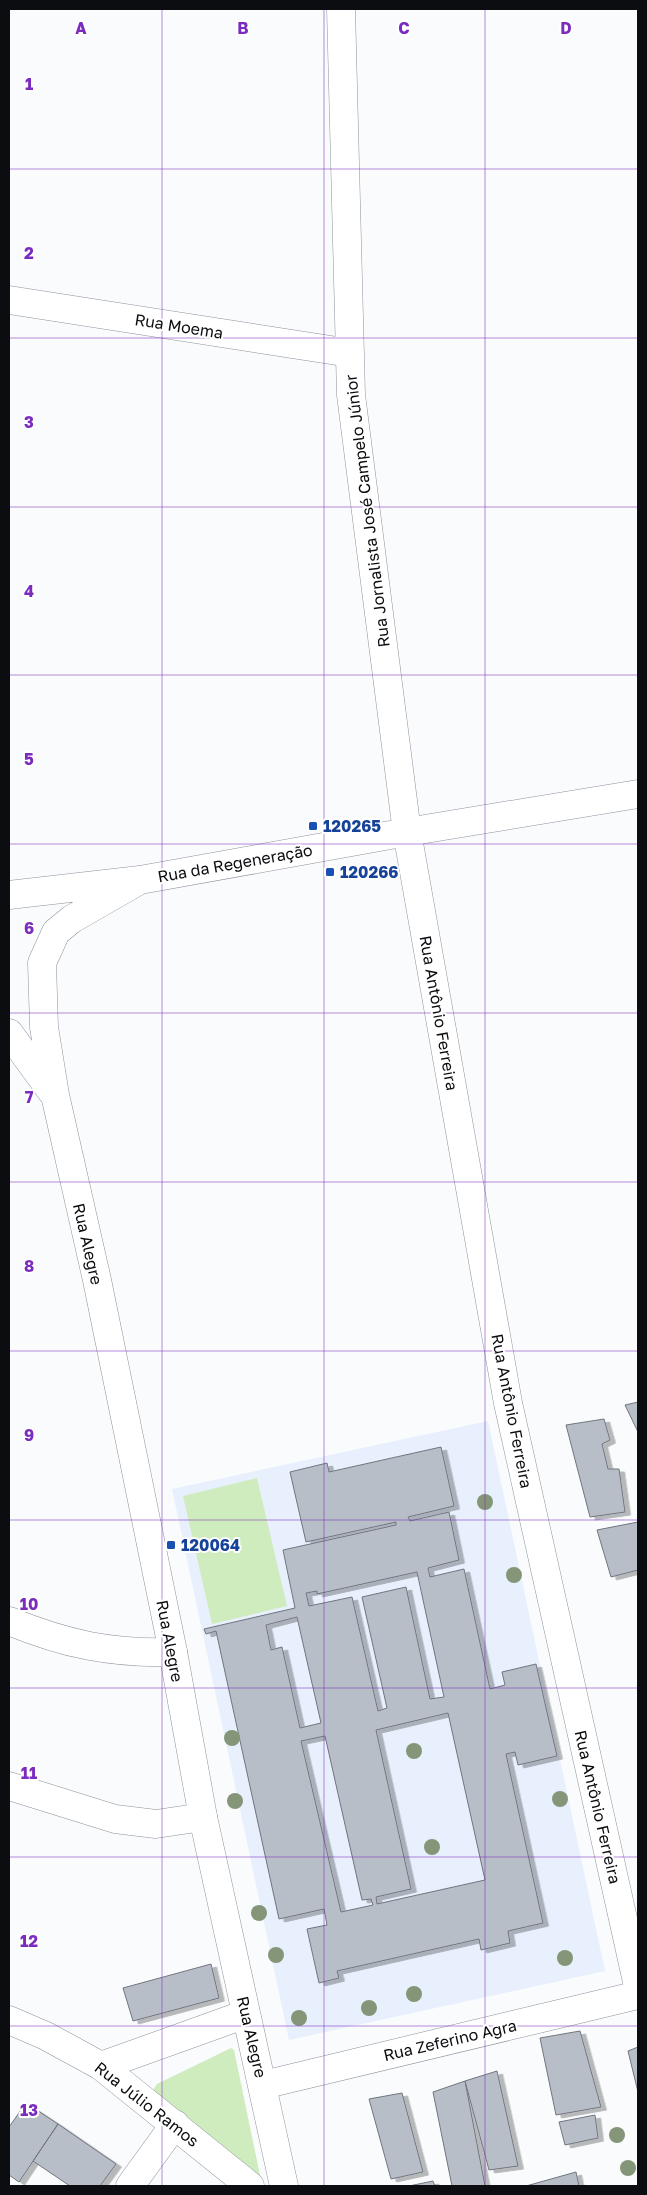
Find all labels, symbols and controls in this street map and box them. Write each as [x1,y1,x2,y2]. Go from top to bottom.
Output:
text: A [75,18,87,38]
text: B [237,18,249,38]
text: C [398,18,410,38]
text: D [560,18,572,38]
text: 1 [25,74,33,94]
text: 2 [24,243,34,263]
street label: Rua Moema [133,309,225,343]
street label: Rua Jornalista José Campelo Júnior [340,373,394,649]
text: 3 [24,412,34,432]
text: 4 [24,581,34,601]
text: 5 [24,749,34,769]
place label: 120265 [323,816,381,836]
marker: 120265 [307,820,319,832]
street label: Rua da Regeneração [156,840,314,886]
place label: 120266 [340,862,398,882]
marker: 120266 [324,866,336,878]
text: 6 [24,918,34,938]
street label: Rua Antônio Ferreira [416,934,462,1092]
text: 7 [25,1087,34,1107]
street label: Rua Alegre [69,1201,107,1287]
text: 8 [24,1256,34,1276]
street label: Rua Antônio Ferreira [487,1332,537,1490]
text: 9 [24,1425,34,1445]
place label: 120064 [181,1535,240,1555]
marker: 120064 [165,1539,177,1551]
text: 10 [20,1594,38,1614]
street label: Rua Alegre [152,1598,188,1684]
street label: Rua Antônio Ferreira [571,1728,625,1886]
text: 11 [21,1763,37,1783]
text: 12 [20,1931,38,1951]
street label: Rua Alegre [233,1994,271,2080]
street label: Rua Zeferino Agra [381,2015,519,2065]
street label: Rua Júlio Ramos [91,2057,203,2151]
text: 13 [20,2100,38,2120]

